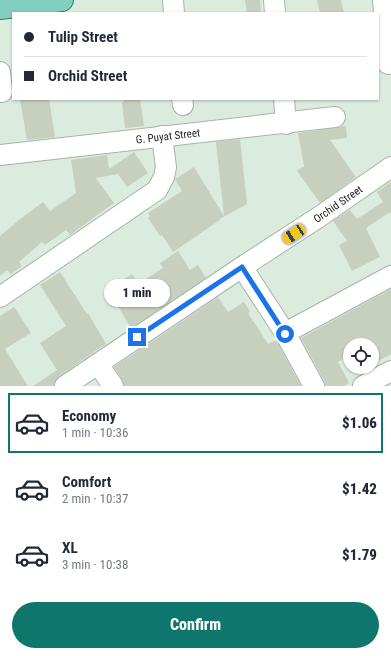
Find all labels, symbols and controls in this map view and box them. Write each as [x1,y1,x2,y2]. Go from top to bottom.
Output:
text: Tulip Street [48,28,118,46]
text: Orchid Street [48,67,127,85]
street label: G. Puyat Street [135,126,201,147]
street label: Orchid Street [311,183,365,226]
car [281,222,307,246]
callout: 1 min [104,279,170,307]
text: 1 min [123,285,151,300]
route start [276,325,294,343]
route end [128,328,146,346]
map controls [343,338,379,374]
button: locate [343,338,379,374]
icon: car [14,405,50,441]
text: Economy [62,407,116,425]
text: $1.06 [342,414,377,432]
text: 1 min · 10:36 [62,425,128,440]
icon: car [14,471,50,507]
text: Comfort [62,473,111,491]
text: $1.42 [342,480,377,498]
text: 2 min · 10:37 [62,491,128,506]
icon: car [14,537,50,573]
text: XL [62,539,78,557]
text: $1.79 [342,546,377,564]
text: 3 min · 10:38 [62,557,128,572]
button: Confirm [12,602,379,648]

